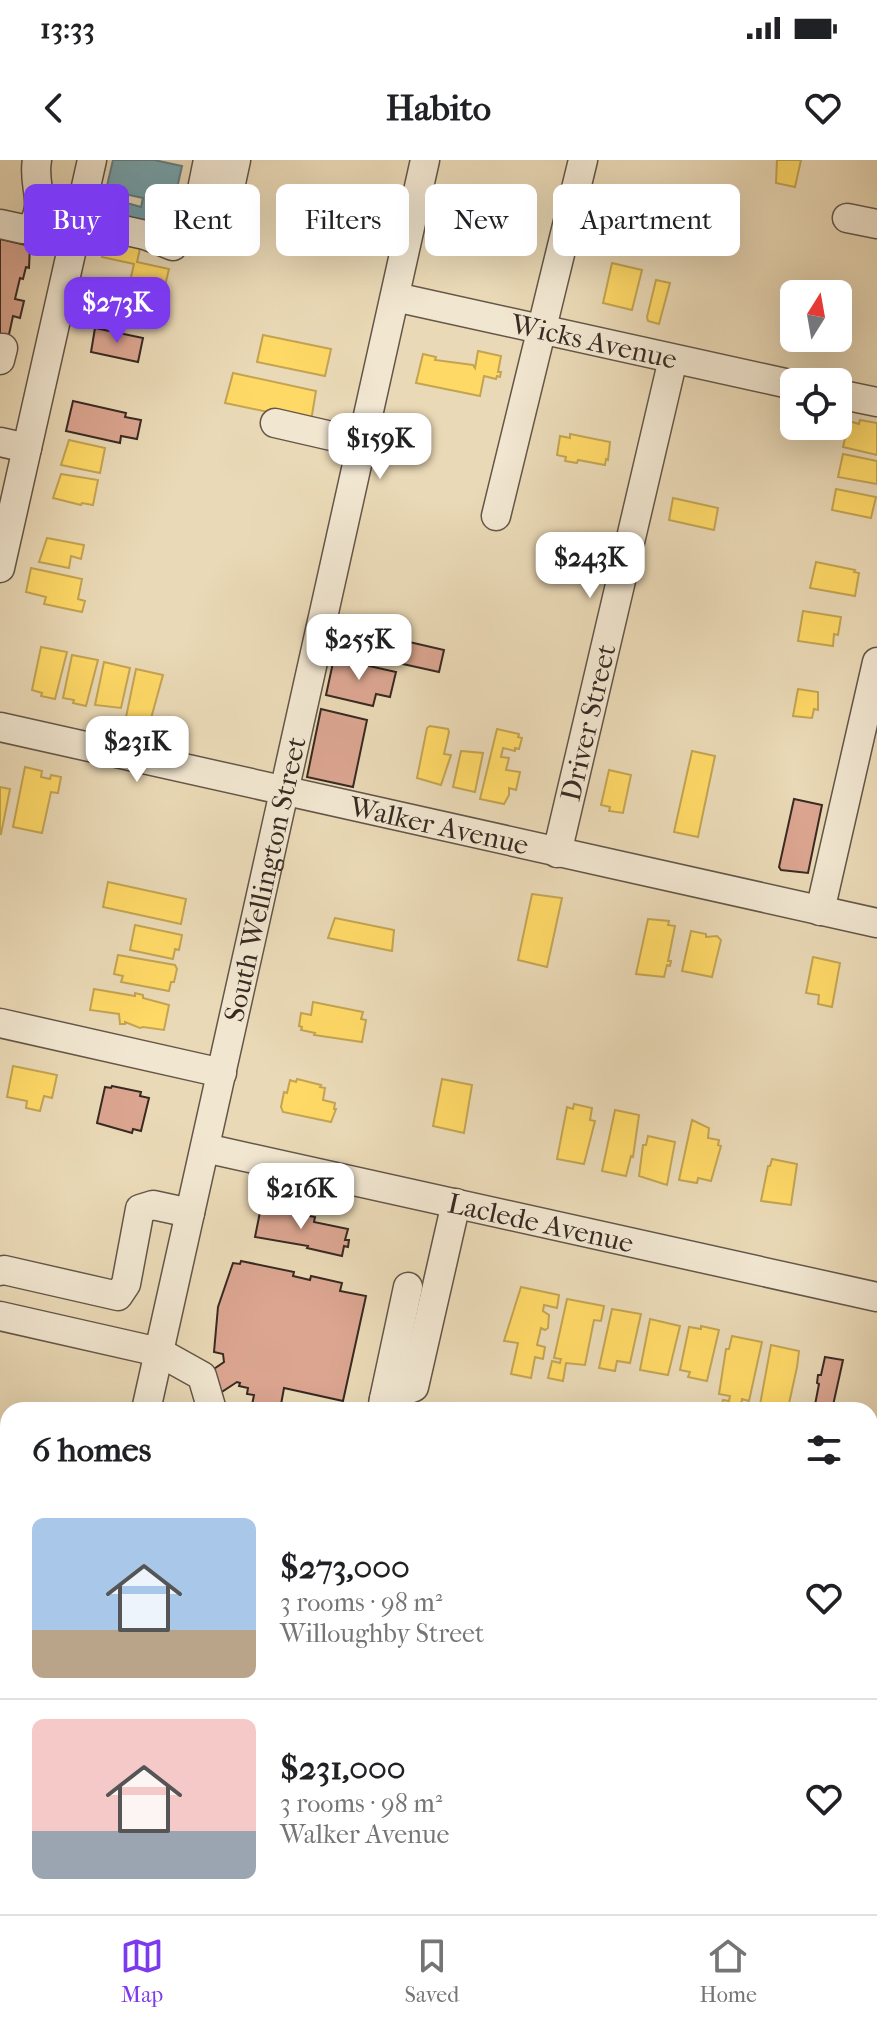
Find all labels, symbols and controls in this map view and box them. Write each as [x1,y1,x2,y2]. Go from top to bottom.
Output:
text: 13:33 [40,11,95,46]
icon: back [32,86,76,130]
icon: heart [801,86,845,130]
text: Habito [386,87,491,129]
chip: Buy [24,184,129,256]
chip: Rent [145,184,260,256]
chip: Filters [276,184,409,256]
chip: New [425,184,537,256]
chip: Apartment [553,184,740,256]
pin: $273K [61,277,173,345]
north arrow [780,280,852,352]
map controls [780,280,852,440]
text: $273K [82,287,152,318]
street label: Wicks Avenue [507,306,680,375]
button: locate [780,368,852,440]
pin: $159K [324,413,436,481]
text: $159K [346,423,414,454]
pin: $243K [534,532,646,600]
text: $243K [554,542,626,573]
pin: $255K [303,614,415,682]
text: $255K [325,624,393,655]
street label: Driver Street [553,641,622,804]
pin: $231K [81,716,193,784]
text: $231K [104,726,170,757]
street label: South Wellington Street [217,733,312,1025]
street label: Walker Avenue [346,789,532,861]
pin: $216K [245,1163,357,1231]
text: $216K [266,1173,336,1204]
street label: Laclede Avenue [445,1186,637,1259]
icon: filters [802,1428,846,1472]
text: 6 homes [32,1430,151,1470]
text: $273,000 [280,1547,410,1587]
icon: home [96,1550,192,1646]
icon: heart [802,1576,846,1620]
text: 3 rooms · 98 m² [280,1587,442,1618]
text: Willoughby Street [280,1618,484,1649]
text: $231,000 [280,1748,406,1788]
icon: home [96,1751,192,1847]
icon: heart [802,1777,846,1821]
text: 3 rooms · 98 m² [280,1788,442,1819]
text: Walker Avenue [280,1819,449,1850]
tab: Map [120,1934,164,2008]
tab: Saved [405,1934,459,2008]
tab: Home [700,1934,757,2008]

